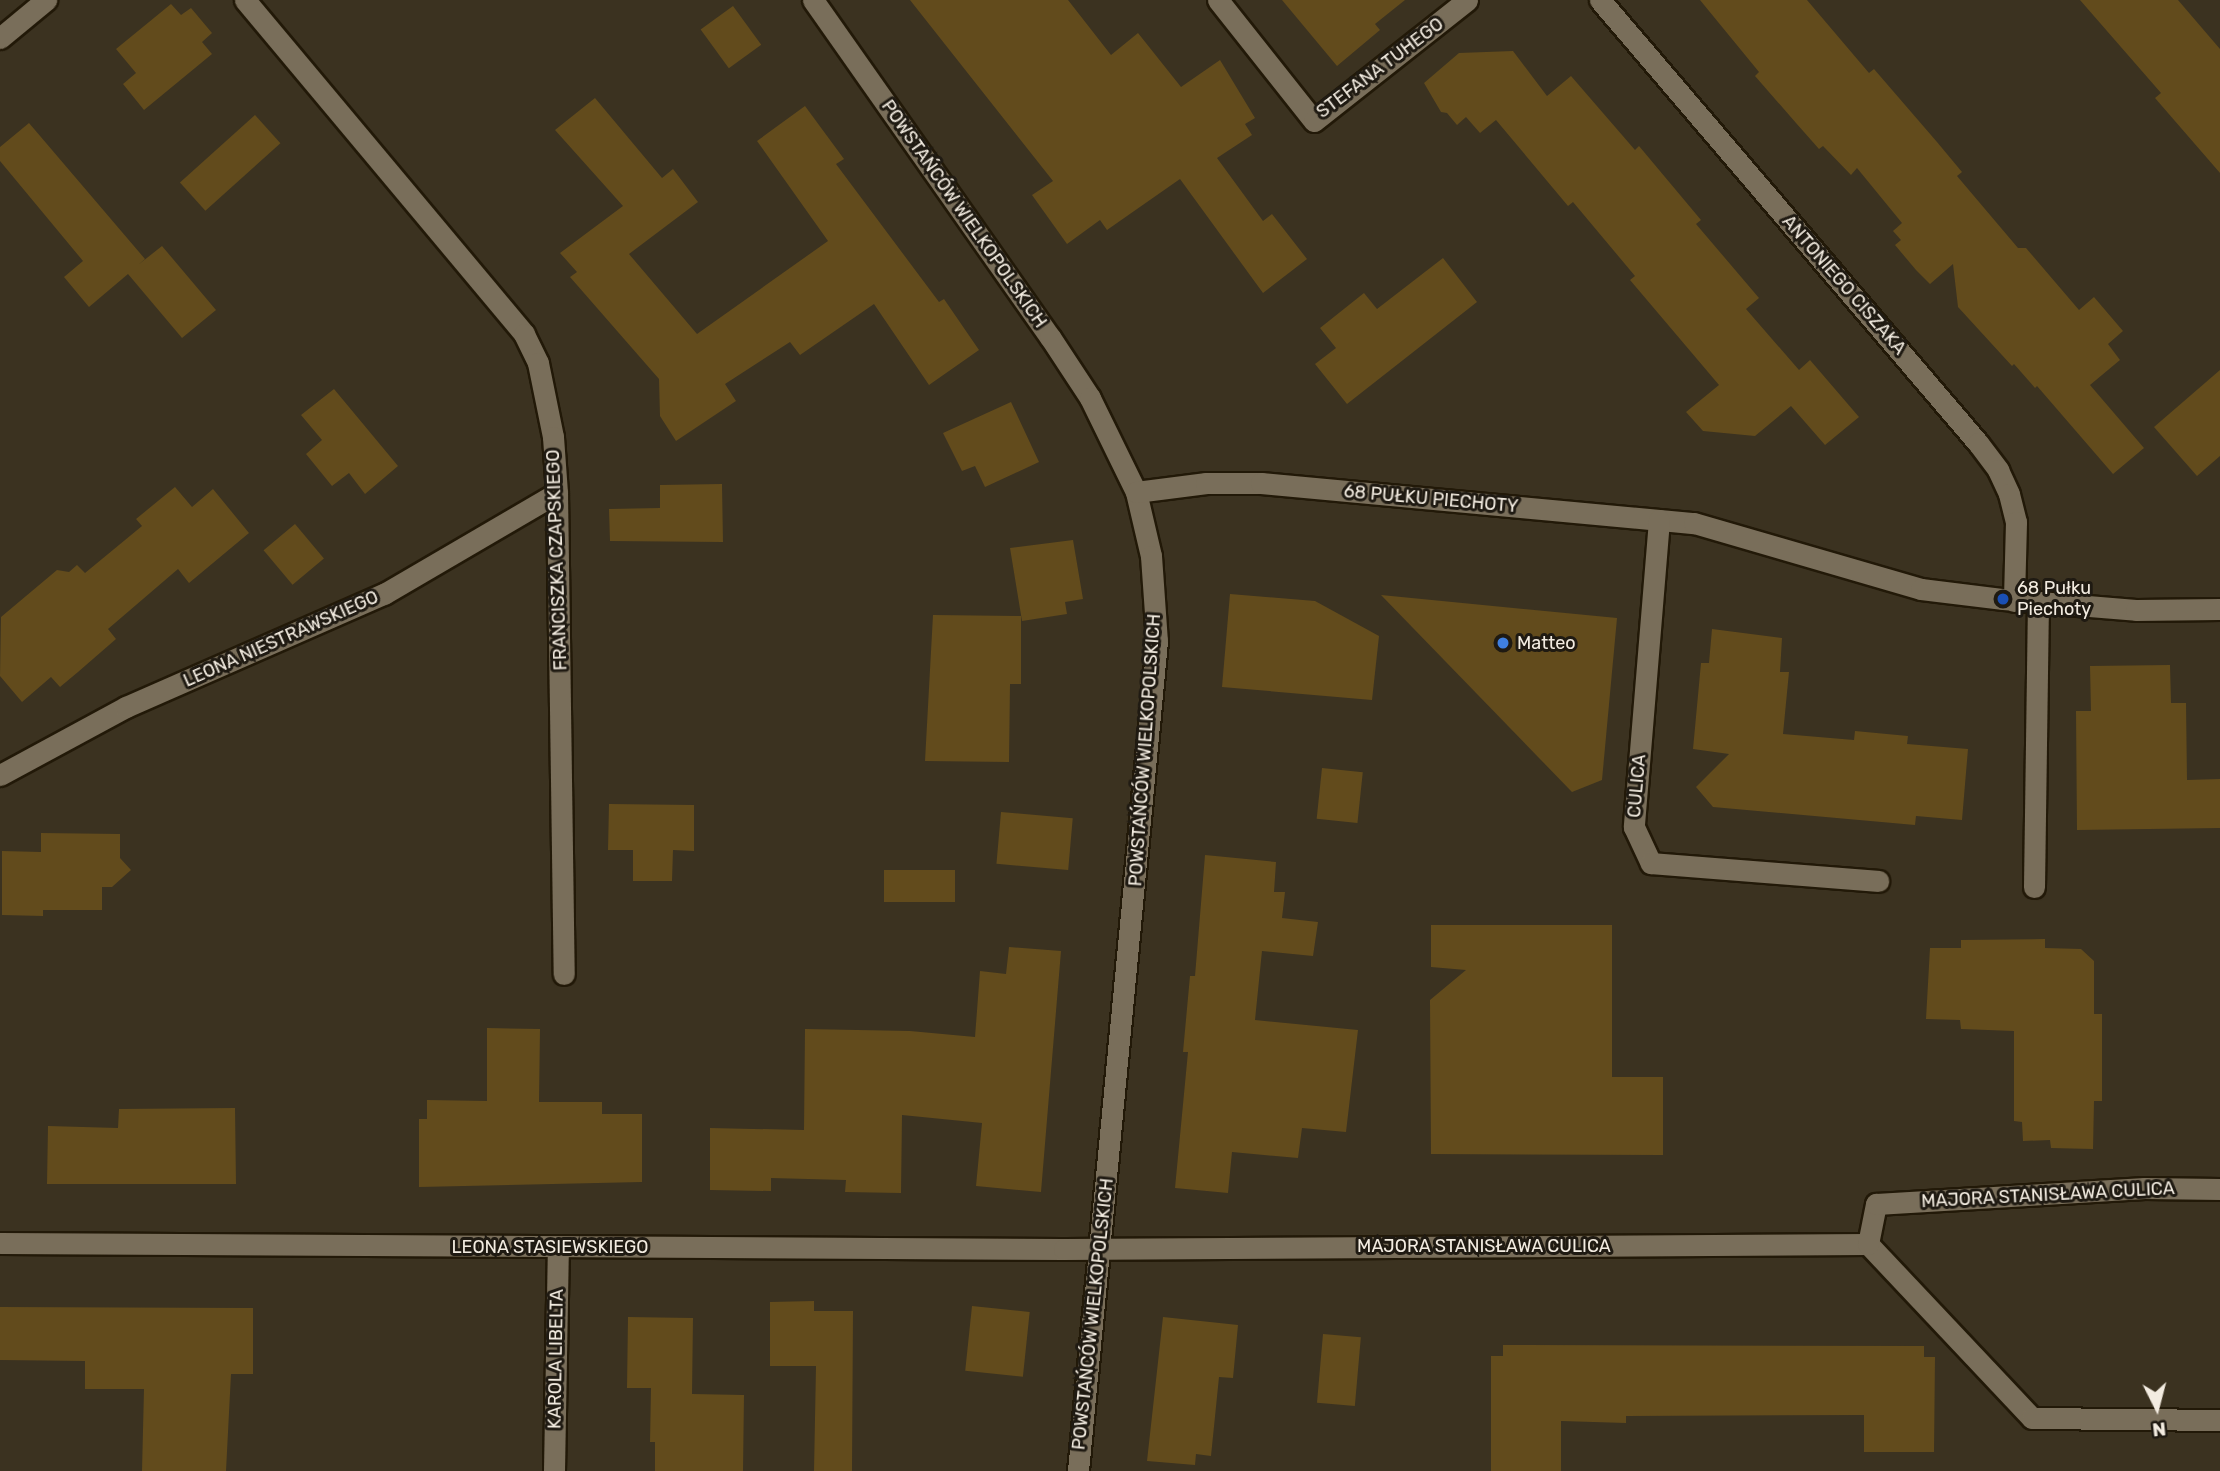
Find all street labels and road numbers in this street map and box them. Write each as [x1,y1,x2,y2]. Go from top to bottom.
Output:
street label: STEFANA TUHEGO [1312,13,1448,123]
street label: POWSTAŃCÓW WIELKOPOLSKICH [877,96,1051,332]
street label: ANTONIEGO CISZAKA [1778,211,1910,359]
street label: FRANCISZKA CZAPSKIEGO [542,449,572,671]
street label: 68 PUŁKU PIECHOTY [1343,481,1519,517]
street label: LEONA NIESTRAWSKIEGO [180,586,382,692]
street label: POWSTAŃCÓW WIELKOPOLSKICH [1125,613,1165,887]
street label: CULICA [1623,753,1651,819]
street label: POWSTAŃCÓW WIELKOPOLSKICH [1068,1177,1118,1451]
street label: MAJORA STANISŁAWA CULICA [1920,1178,2176,1212]
street label: MAJORA STANISŁAWA CULICA [1357,1235,1611,1257]
street label: LEONA STASIEWSKIEGO [451,1236,649,1258]
street label: KAROLA LIBELTA [544,1289,568,1429]

